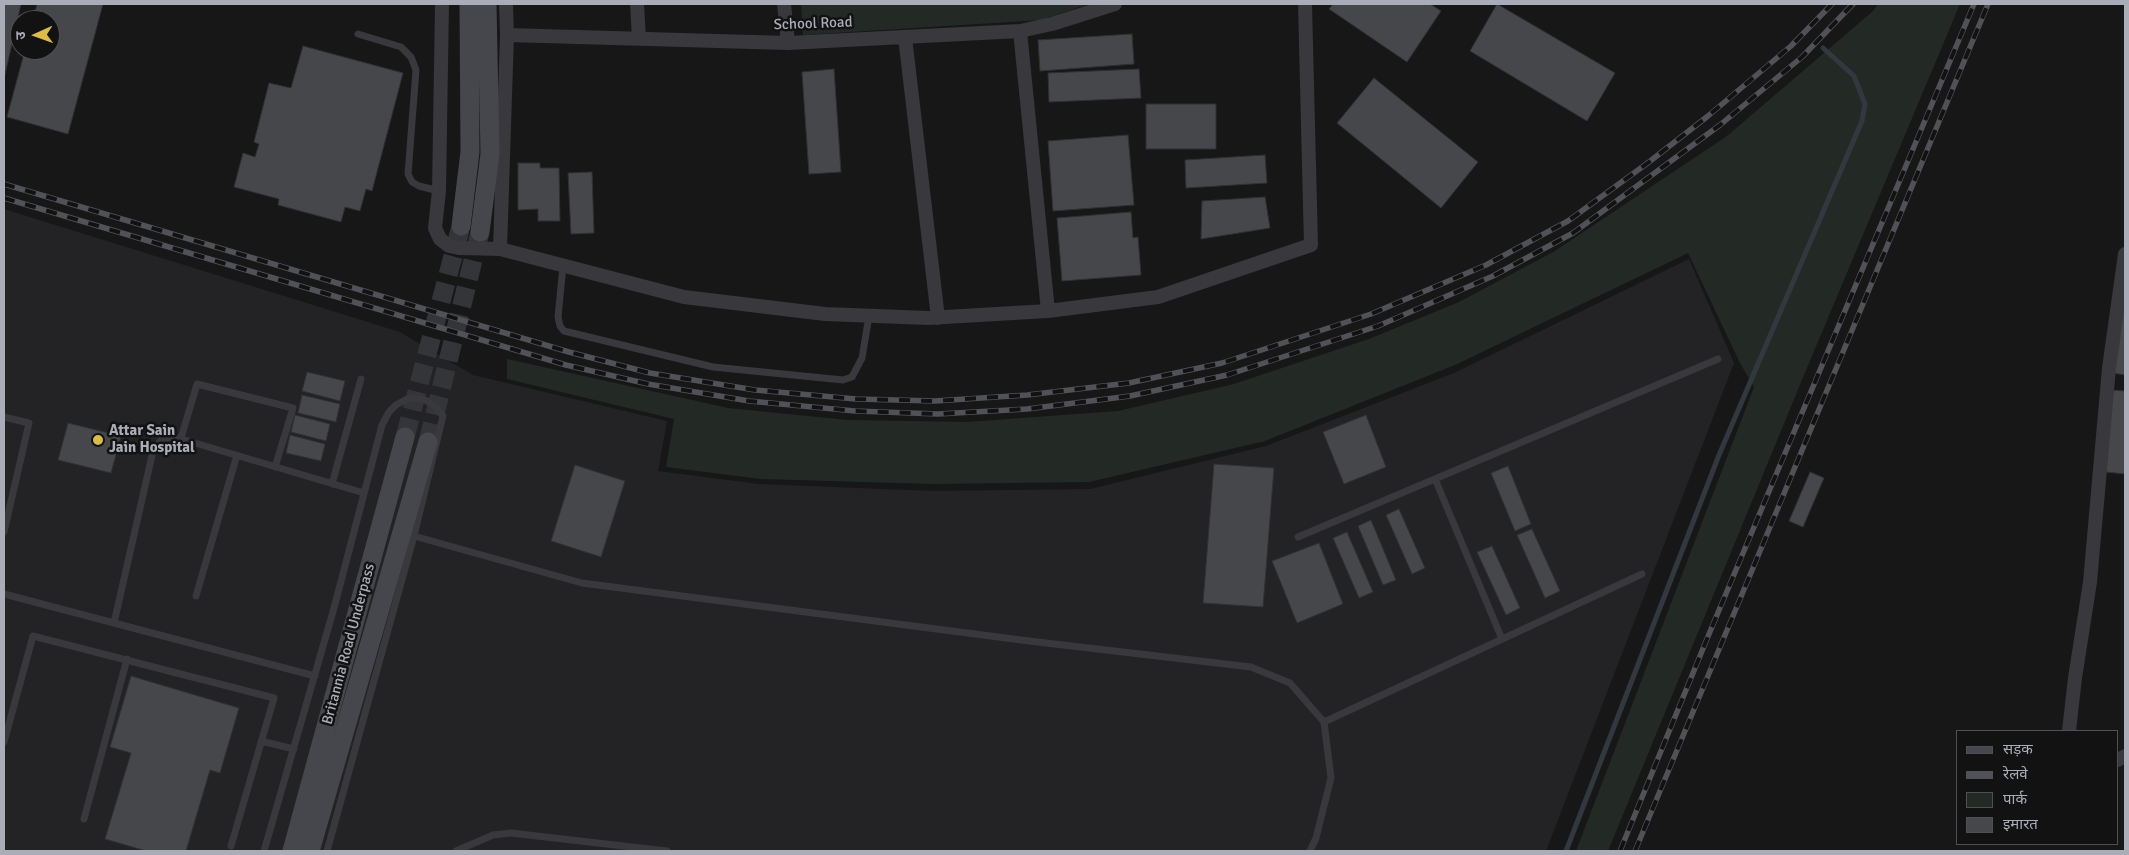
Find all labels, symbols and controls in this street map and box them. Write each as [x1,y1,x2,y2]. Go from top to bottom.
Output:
north arrow [10,10,60,60]
street label: School Road [773,14,853,34]
text: उ [12,31,29,40]
place label: Attar Sain Jain Hospital [109,422,195,457]
marker: Attar Sain Jain Hospital [91,433,105,447]
street label: Britannia Road Underpass [319,561,379,727]
legend [1956,730,2119,845]
text: सड़क [2003,740,2033,758]
text: रेलवे [2003,765,2028,783]
text: पार्क [2003,790,2027,808]
text: इमारत [2003,815,2038,833]

